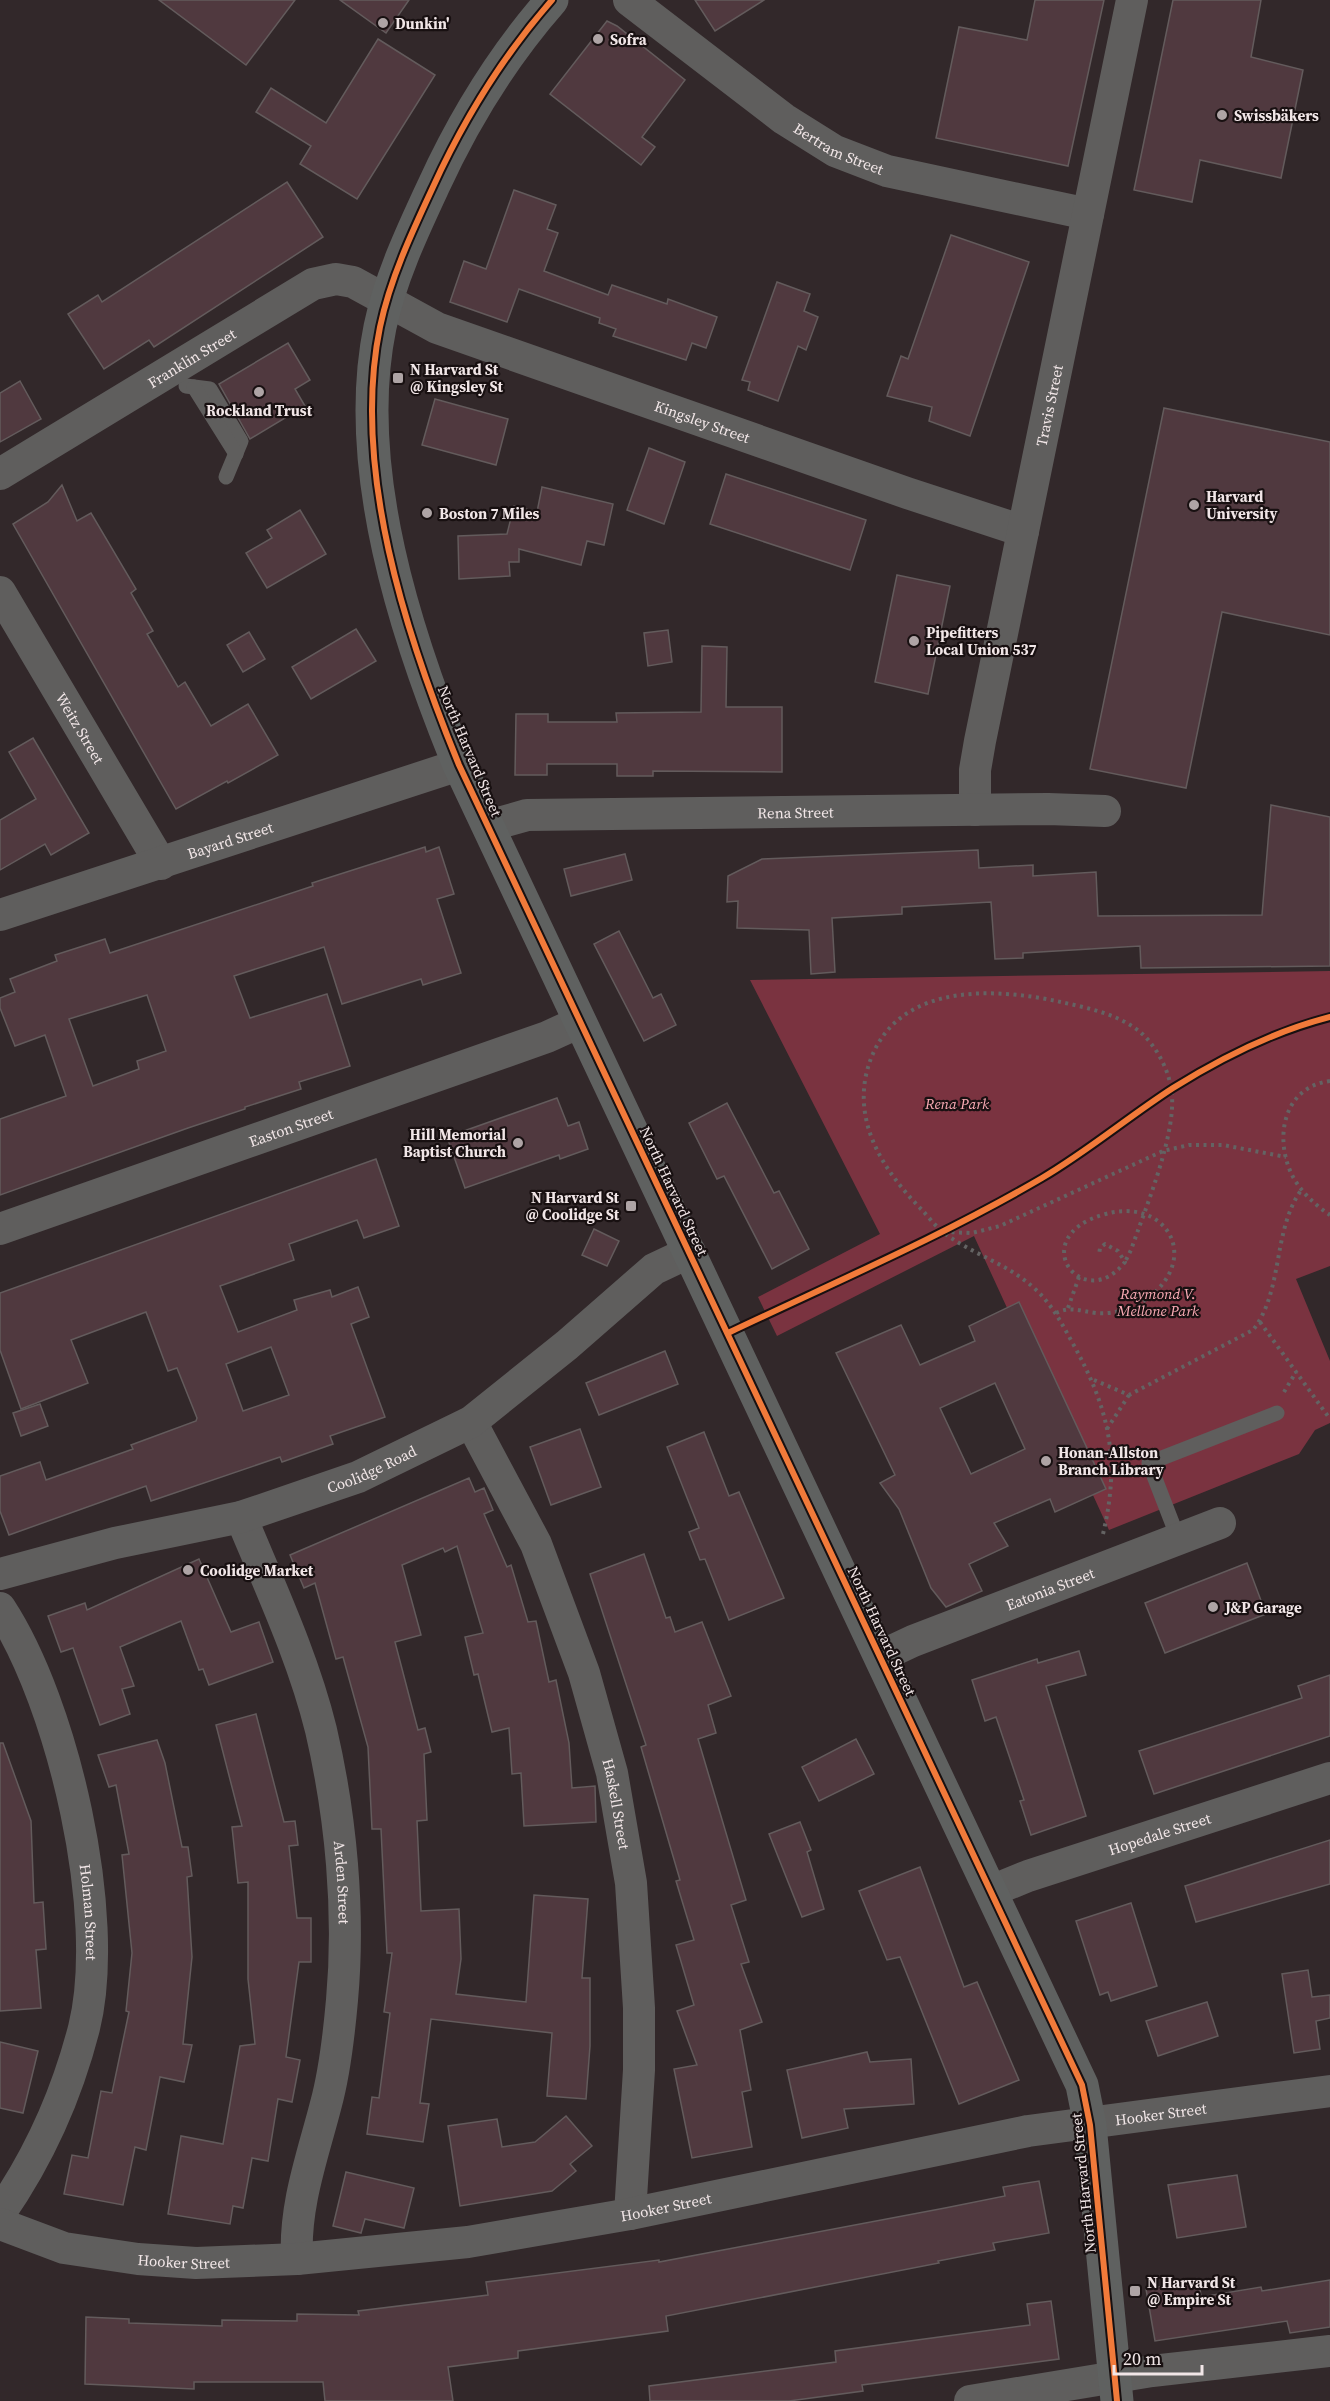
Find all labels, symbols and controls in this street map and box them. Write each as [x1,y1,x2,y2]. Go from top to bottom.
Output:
place label: Dunkin' [395,13,450,34]
marker: Dunkin' [376,16,390,30]
place label: Sofra [610,29,648,50]
marker: Sofra [591,32,605,46]
place label: Swissbäkers [1234,105,1319,126]
marker: Swissbäkers [1215,108,1229,122]
street label: Bertram Street [790,117,887,179]
street label: Franklin Street [143,323,240,393]
place label: N Harvard St @ Kingsley St [410,359,503,397]
street label: Travis Street [1030,363,1067,448]
marker: N Harvard St @ Kingsley St [391,371,405,385]
marker: Rockland Trust [252,385,266,399]
street label: Kingsley Street [652,395,753,448]
place label: Rockland Trust [206,400,313,421]
place label: Harvard University [1206,486,1277,524]
marker: Harvard University [1187,498,1201,512]
place label: Boston 7 Miles [439,503,540,524]
marker: Boston 7 Miles [420,506,434,520]
place label: Pipefitters Local Union 537 [926,622,1037,660]
marker: Pipefitters Local Union 537 [907,634,921,648]
street label: North Harvard Street [433,682,507,820]
street label: Weitz Street [51,688,110,768]
street label: Rena Street [757,801,834,823]
street label: Bayard Street [184,816,276,864]
park label: Rena Park [924,1093,990,1114]
street label: Easton Street [246,1103,336,1151]
street label: North Harvard Street [635,1123,713,1259]
place label: Hill Memorial Baptist Church [403,1124,506,1162]
marker: Hill Memorial Baptist Church [511,1136,525,1150]
place label: N Harvard St @ Coolidge St [526,1187,620,1225]
marker: N Harvard St @ Coolidge St [624,1199,638,1213]
park label: Raymond V. Mellone Park [1116,1283,1200,1321]
street label: Coolidge Road [324,1440,420,1497]
place label: Honan-Allston Branch Library [1058,1442,1164,1480]
marker: Honan-Allston Branch Library [1039,1454,1053,1468]
place label: Coolidge Market [200,1560,314,1581]
street label: Eatonia Street [1003,1562,1097,1615]
marker: Coolidge Market [181,1563,195,1577]
street label: North Harvard Street [843,1563,921,1699]
place label: J&P Garage [1224,1597,1302,1618]
marker: J&P Garage [1206,1600,1220,1614]
street label: Haskell Street [598,1756,636,1851]
street label: Hopedale Street [1105,1807,1213,1860]
street label: Arden Street [329,1840,355,1925]
street label: Holman Street [75,1863,103,1961]
street label: Hooker Street [1114,2097,1208,2130]
street label: North Harvard Street [1065,2112,1101,2254]
street label: Hooker Street [619,2187,713,2226]
street label: Hooker Street [137,2249,230,2274]
place label: N Harvard St @ Empire St [1147,2272,1236,2310]
marker: N Harvard St @ Empire St [1128,2284,1142,2298]
scale bar [1114,2338,1202,2376]
text: 20 m [1123,2346,1161,2371]

